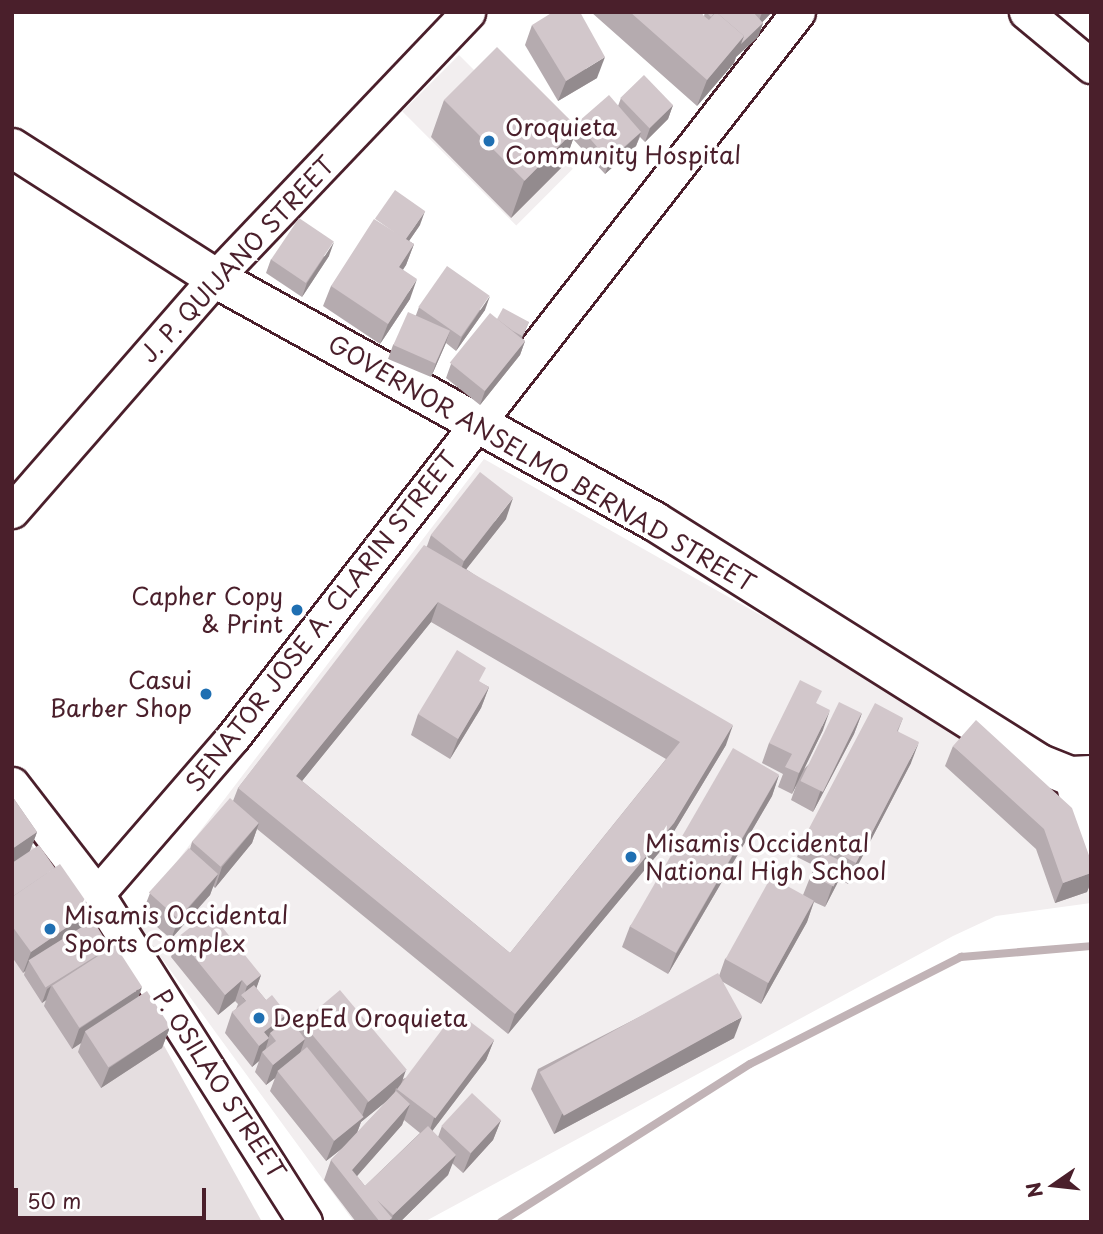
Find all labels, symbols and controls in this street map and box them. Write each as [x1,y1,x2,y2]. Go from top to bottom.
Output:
place label: Oroquieta Community Hospital [505,113,743,169]
marker: Oroquieta Community Hospital [479,131,499,151]
street label: J. P. QUIJANO STREET [133,149,341,369]
street label: GOVERNOR ANSELMO BERNAD STREET [323,328,761,598]
street label: SENATOR JOSE A. CLARIN STREET [177,443,465,799]
place label: Capher Copy & Print [132,582,283,638]
marker: Capher Copy & Print [289,602,305,618]
place label: Casui Barber Shop [47,666,192,722]
marker: Casui Barber Shop [198,686,214,702]
place label: Misamis Occidental National High School [645,829,888,885]
marker: Misamis Occidental National High School [623,849,639,865]
place label: Misamis Occidental Sports Complex [64,901,289,957]
marker: Misamis Occidental Sports Complex [42,921,58,937]
street label: P. OSILAO STREET [148,984,292,1184]
place label: DepEd Oroquieta [273,1004,468,1032]
marker: DepEd Oroquieta [251,1010,267,1026]
north arrow [1019,1150,1089,1220]
scale bar [18,1174,210,1218]
text: N [1018,1179,1049,1201]
text: 50 m [27,1184,81,1216]

